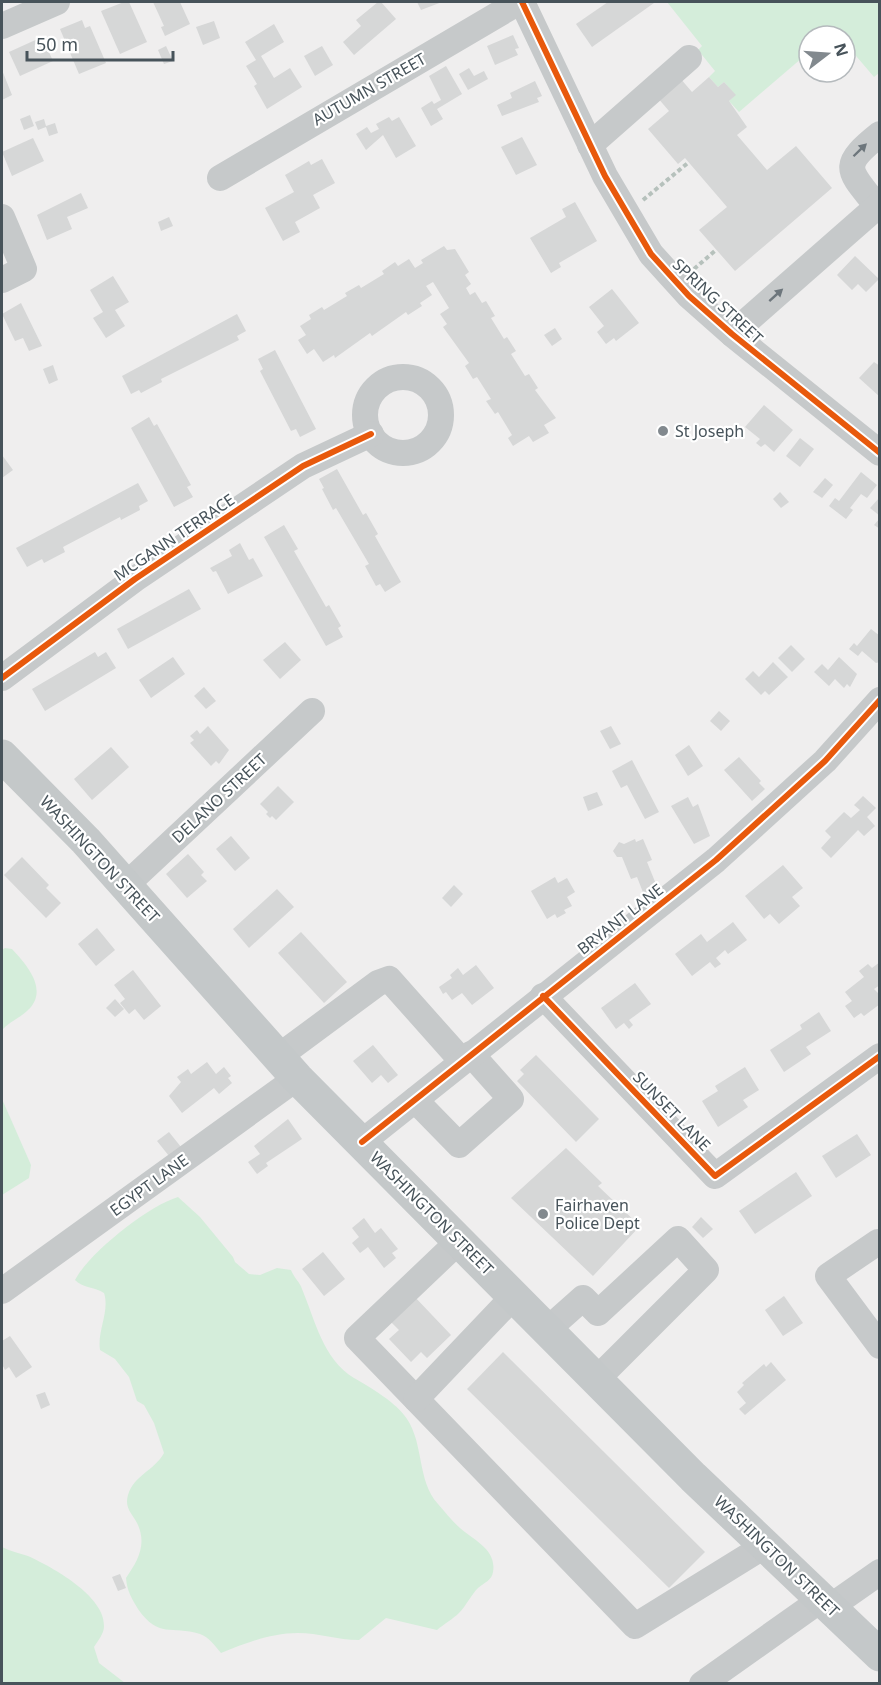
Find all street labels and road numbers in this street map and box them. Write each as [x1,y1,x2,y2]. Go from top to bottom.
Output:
street label: AUTUMN STREET [308,48,430,130]
street label: SPRING STREET [668,253,768,349]
street label: MCGANN TERRACE [109,488,239,586]
street label: DELANO STREET [167,748,271,848]
street label: WASHINGTON STREET [35,791,165,927]
street label: BRYANT LANE [572,878,668,960]
street label: SUNSET LANE [628,1066,716,1156]
street label: WASHINGTON STREET [366,1147,499,1280]
street label: EGYPT LANE [105,1149,193,1221]
street label: WASHINGTON STREET [710,1490,844,1622]

